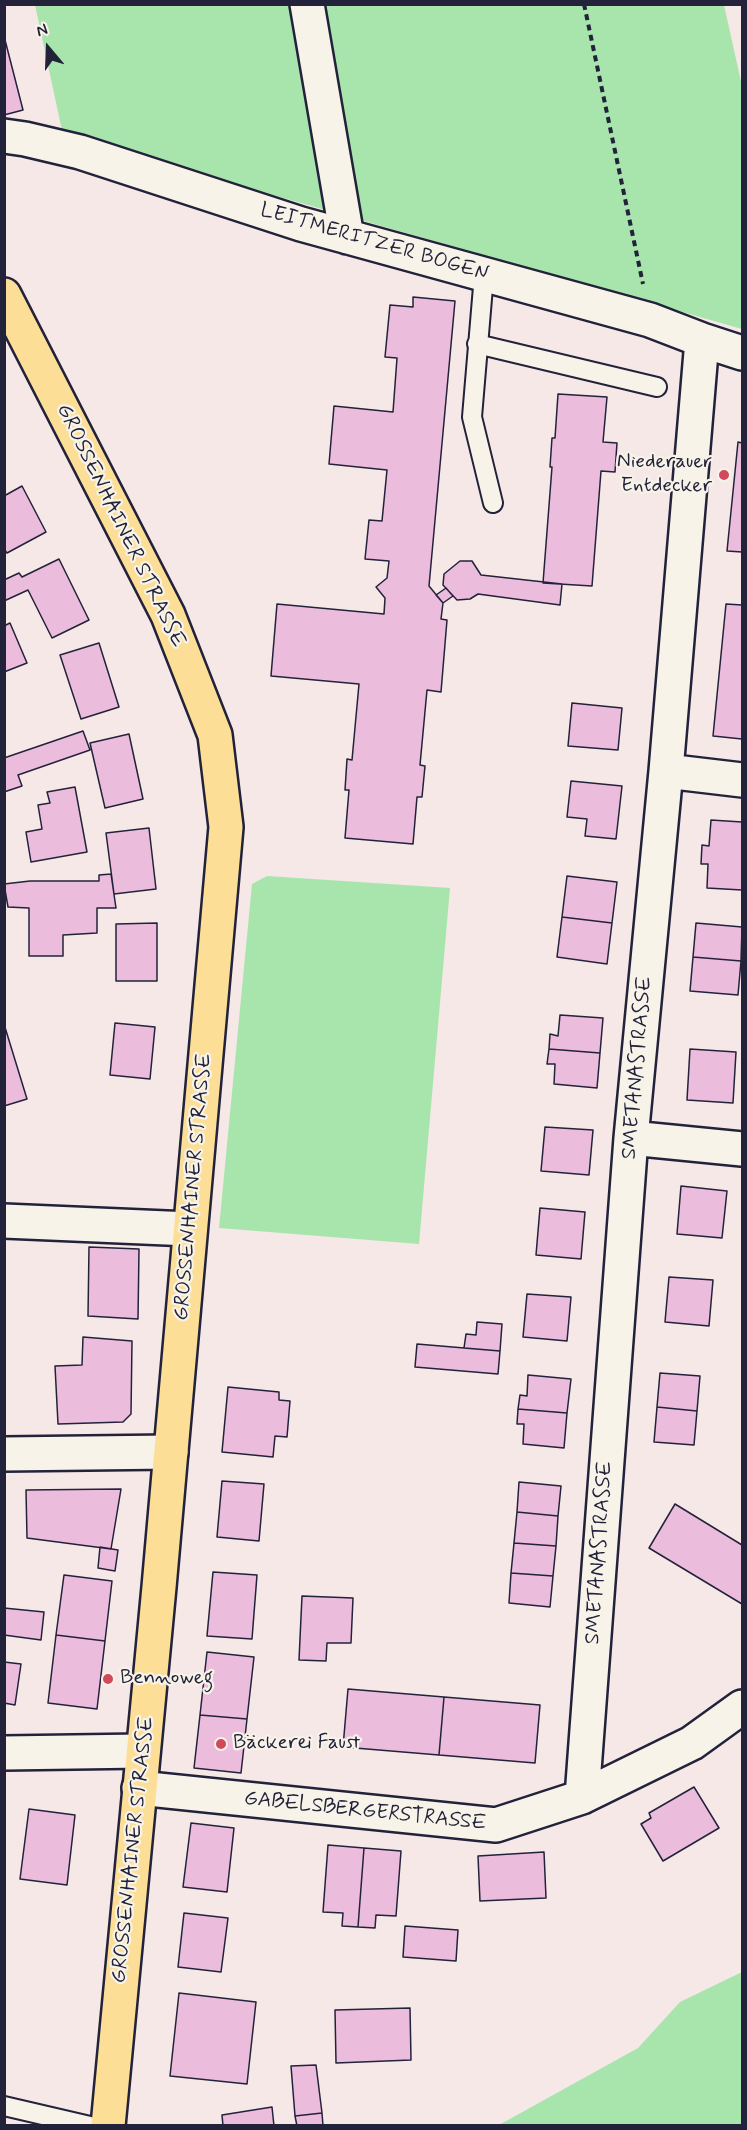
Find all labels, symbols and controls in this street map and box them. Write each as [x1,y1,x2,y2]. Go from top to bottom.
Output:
north arrow [18,18,78,78]
text: N [34,19,50,42]
street label: LEITMERITZER BOGEN [257,198,491,288]
street label: GROSSENHAINER STRASSE [50,400,190,652]
place label: Niederauer Entdecker [617,450,712,500]
marker: Niederauer Entdecker [717,468,731,482]
street label: SMETANASTRASSE [617,975,659,1161]
street label: GROSSENHAINER STRASSE [170,1052,218,1322]
street label: SMETANASTRASSE [581,1461,619,1645]
place label: Bennoweg [120,1666,213,1692]
marker: Bennoweg [101,1672,115,1686]
street label: GROSSENHAINER STRASSE [107,1715,161,1985]
place label: Bäckerei Faust [233,1731,360,1757]
marker: Bäckerei Faust [214,1737,228,1751]
street label: GABELSBERGERSTRASSE [243,1787,487,1837]

